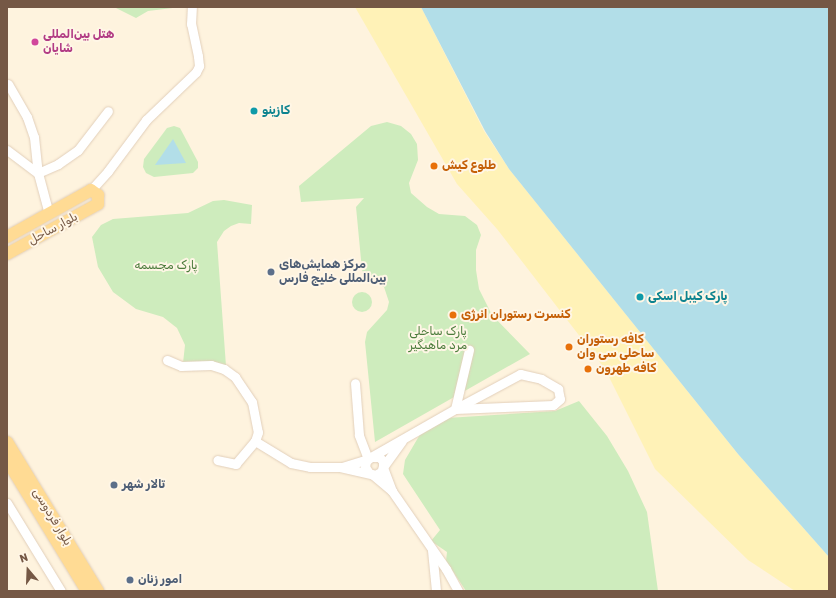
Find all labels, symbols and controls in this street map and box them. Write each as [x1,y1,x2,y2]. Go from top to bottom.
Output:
place label: هتل بین‌المللی شایان [43,28,114,56]
marker: هتل بین‌المللی شایان [30,37,40,47]
place label: کازینو [262,104,290,118]
marker: کازینو [249,106,259,116]
place label: طلوع کیش [442,159,496,173]
marker: طلوع کیش [429,161,439,171]
street label: بلوار ساحل [26,210,80,248]
place label: مرکز همایش‌های بین‌المللی خلیج فارس [279,258,386,286]
park label: پارک مجسمه [134,259,198,273]
marker: مرکز همایش‌های بین‌المللی خلیج فارس [266,267,276,277]
place label: پارک کیبل اسکی [648,290,727,304]
marker: پارک کیبل اسکی [635,292,645,302]
place label: کنسرت رستوران انرژی [461,308,571,322]
marker: کنسرت رستوران انرژی [448,310,458,320]
park label: پارک ساحلی مرد ماهیگیر [409,325,467,353]
place label: کافه رستوران ساحلی سی وان [577,333,654,361]
marker: کافه رستوران ساحلی سی وان [564,342,574,352]
place label: کافه طهرون [596,362,656,376]
marker: کافه طهرون [583,364,593,374]
place label: تالار شهر [122,478,165,492]
marker: تالار شهر [109,480,119,490]
street label: بلوار فردوسی [29,486,75,548]
north arrow [8,550,48,590]
text: N [18,551,30,566]
place label: امور زنان [138,573,182,587]
marker: امور زنان [125,575,135,585]

